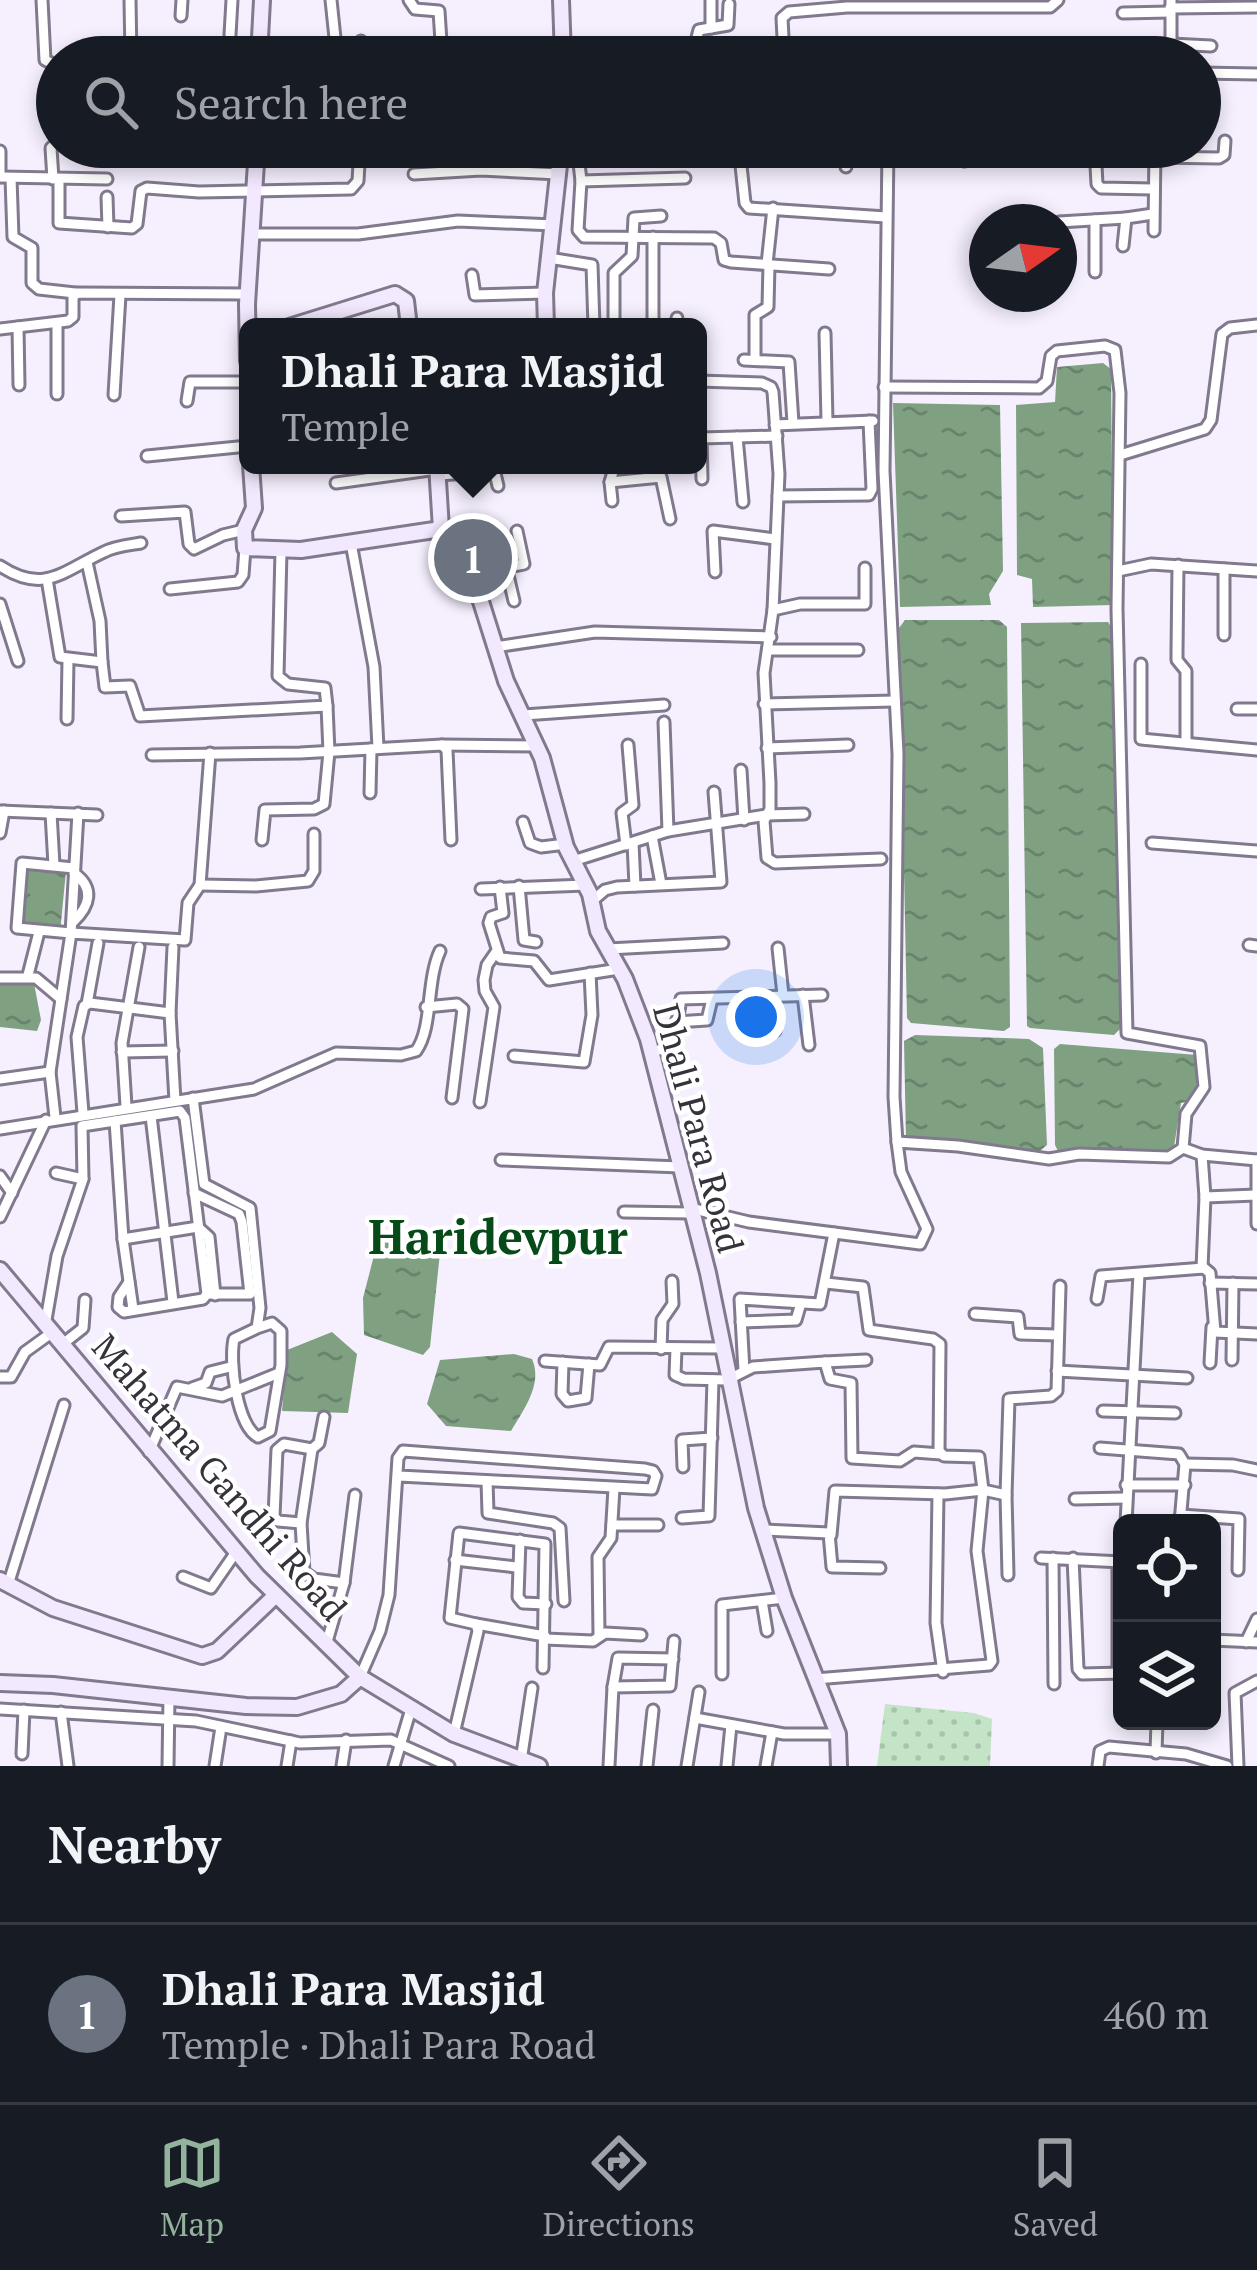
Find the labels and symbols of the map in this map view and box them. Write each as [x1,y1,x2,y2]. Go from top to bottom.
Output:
north arrow [969,204,1077,312]
pin: 1 [434,513,512,603]
your location [726,987,786,1047]
street label: Dhali Para Road [643,998,755,1258]
district label: Haridevpur [368,1204,628,1268]
street label: Mahatma Gandhi Road [82,1324,358,1630]

